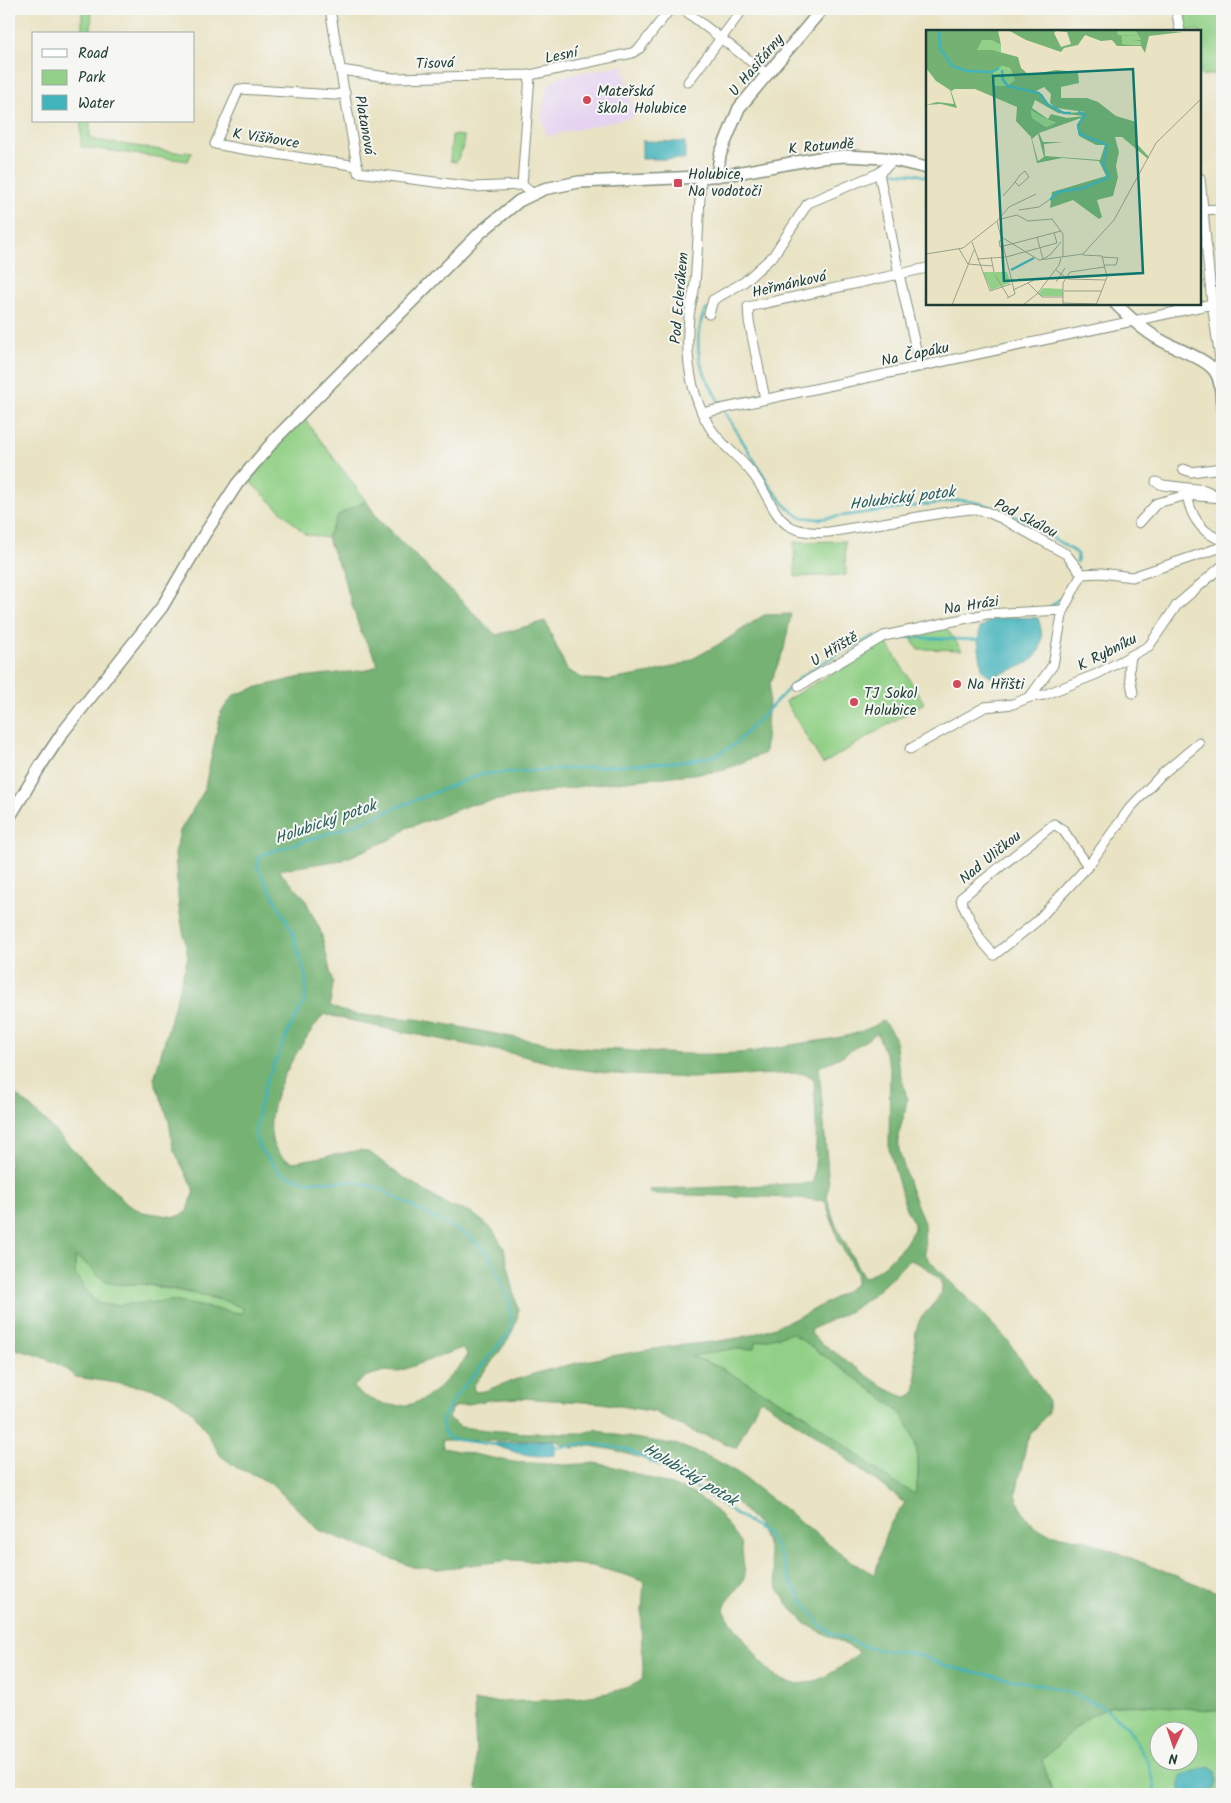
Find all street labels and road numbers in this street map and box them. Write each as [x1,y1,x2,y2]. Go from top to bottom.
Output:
street label: U Hasičárny [723,28,791,102]
street label: Lesní [543,40,582,71]
street label: Tisová [416,51,456,77]
street label: Platanová [347,94,381,159]
street label: K Višňovce [231,122,301,156]
street label: K Rotundě [787,132,855,162]
street label: Pod Eclerákem [664,251,696,345]
street label: Heřmánková [750,264,831,305]
street label: Na Čapáku [879,336,952,374]
street label: Pod Skálou [990,493,1061,545]
street label: Na Hrázi [942,590,1002,622]
street label: U Hřiště [806,626,863,674]
street label: K Rybníku [1073,628,1142,678]
street label: Nad Uličkou [954,825,1027,891]

